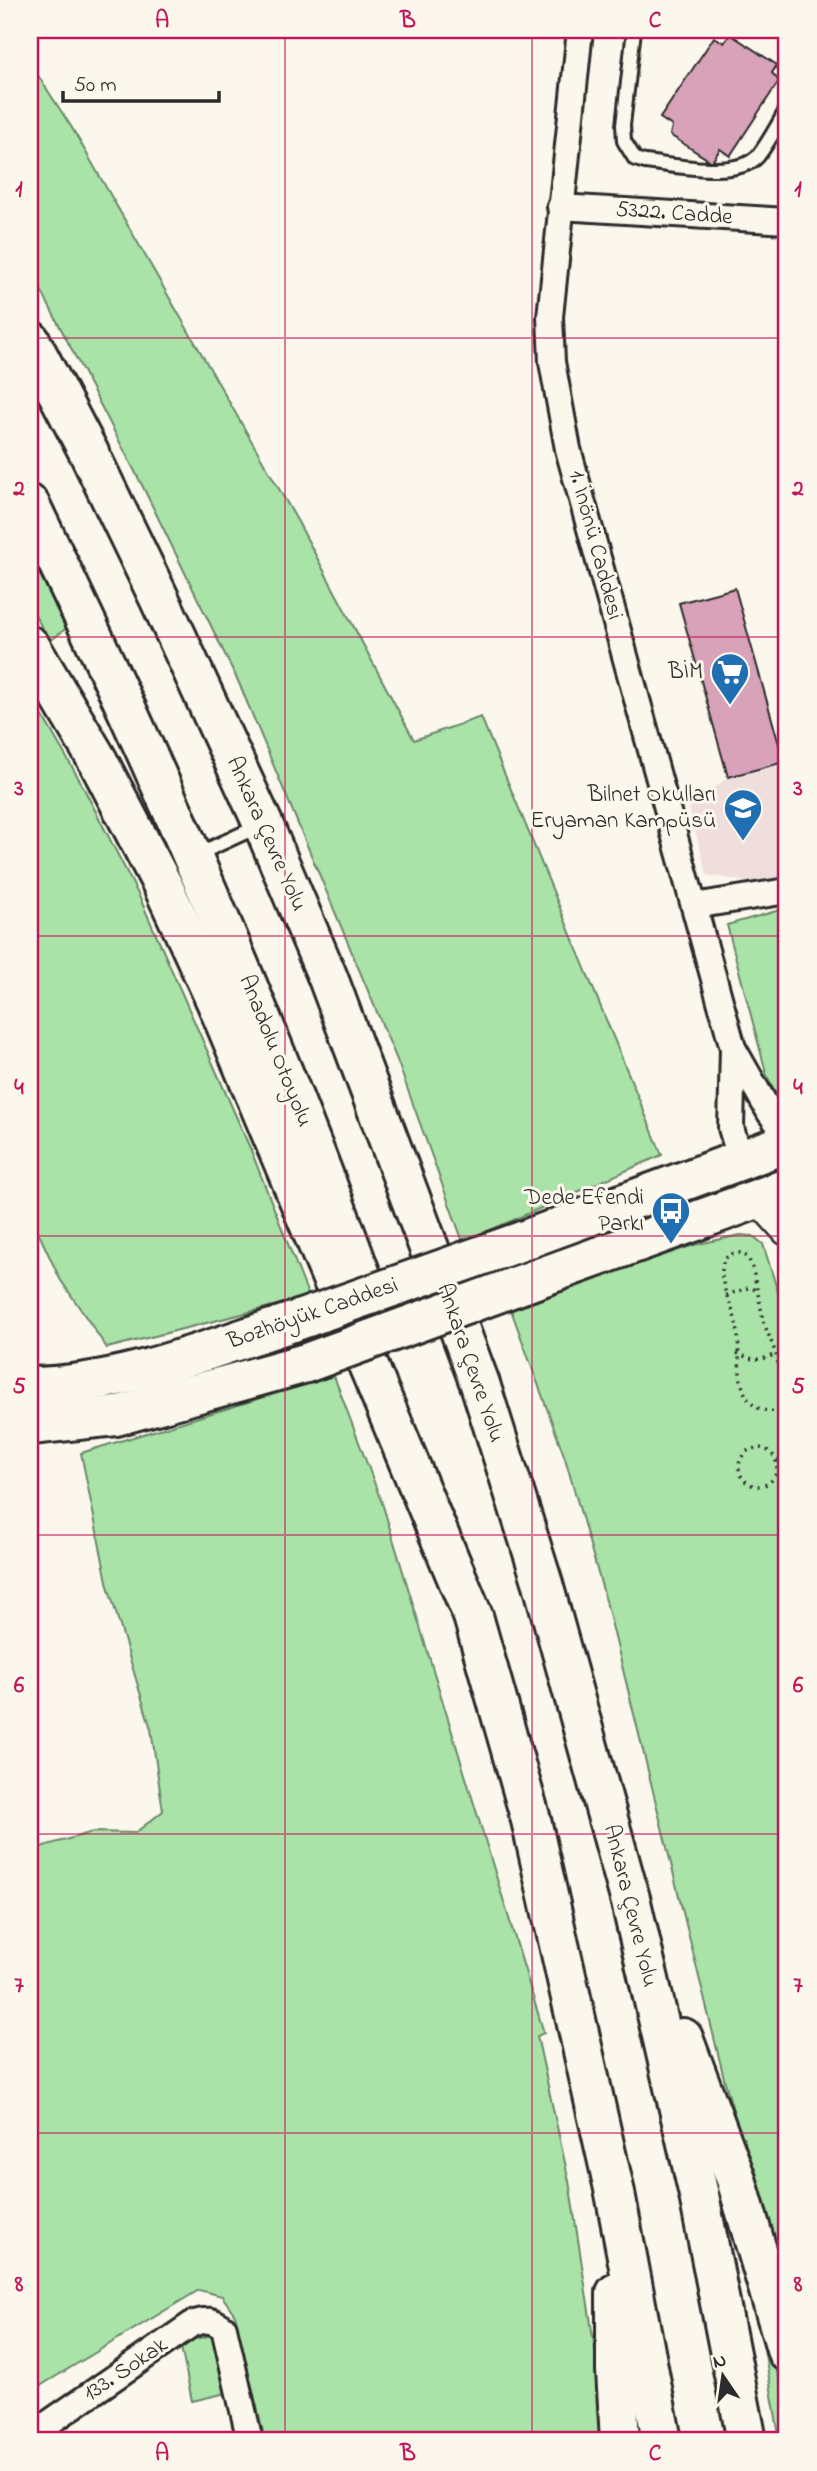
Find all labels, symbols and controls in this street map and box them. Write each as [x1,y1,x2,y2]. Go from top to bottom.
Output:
text: A [155,5,169,38]
text: B [399,5,416,38]
text: C [649,5,662,38]
scale bar [63,60,219,104]
text: 50 m [74,71,117,101]
text: 1 [15,174,23,207]
text: 1 [794,174,802,207]
street label: 5322. Cadde [614,193,734,235]
street label: 1. İnönü Caddesi [559,467,631,623]
text: 2 [12,473,25,506]
text: 2 [791,473,804,506]
supermarket icon: BİM [709,651,751,706]
place label: BİM [667,656,703,689]
street label: Ankara Çevre Yolu [217,751,315,917]
text: 3 [13,773,24,806]
text: 3 [792,773,803,806]
place label: Bilnet Okulları Eryaman Kampüsü [531,779,716,840]
school or university icon: Bilnet Okulları Eryaman Kampüsü [722,787,764,842]
street label: Anadolu Otoyolu [228,970,321,1133]
text: 4 [14,1072,24,1105]
text: 4 [793,1072,803,1105]
place label: Dede Efendi Parkı [524,1182,644,1241]
bus stop icon: Dede Efendi Parkı [650,1190,692,1245]
street label: Bozhöyük Caddesi [222,1269,404,1361]
street label: Ankara Çevre Yolu [427,1279,513,1447]
text: 5 [12,1371,26,1404]
text: 5 [791,1371,805,1404]
text: 6 [14,1670,25,1703]
text: 6 [793,1670,804,1703]
street label: Ankara Çevre Yolu [594,1821,666,1991]
text: 7 [14,1970,24,2003]
text: 7 [793,1970,803,2003]
text: 8 [14,2269,24,2302]
text: 8 [793,2269,803,2302]
street label: 133. Sokak [77,2329,176,2410]
north arrow [688,2342,758,2412]
text: N [710,2347,729,2376]
text: A [155,2438,169,2471]
text: B [399,2438,416,2471]
text: C [649,2438,662,2471]

